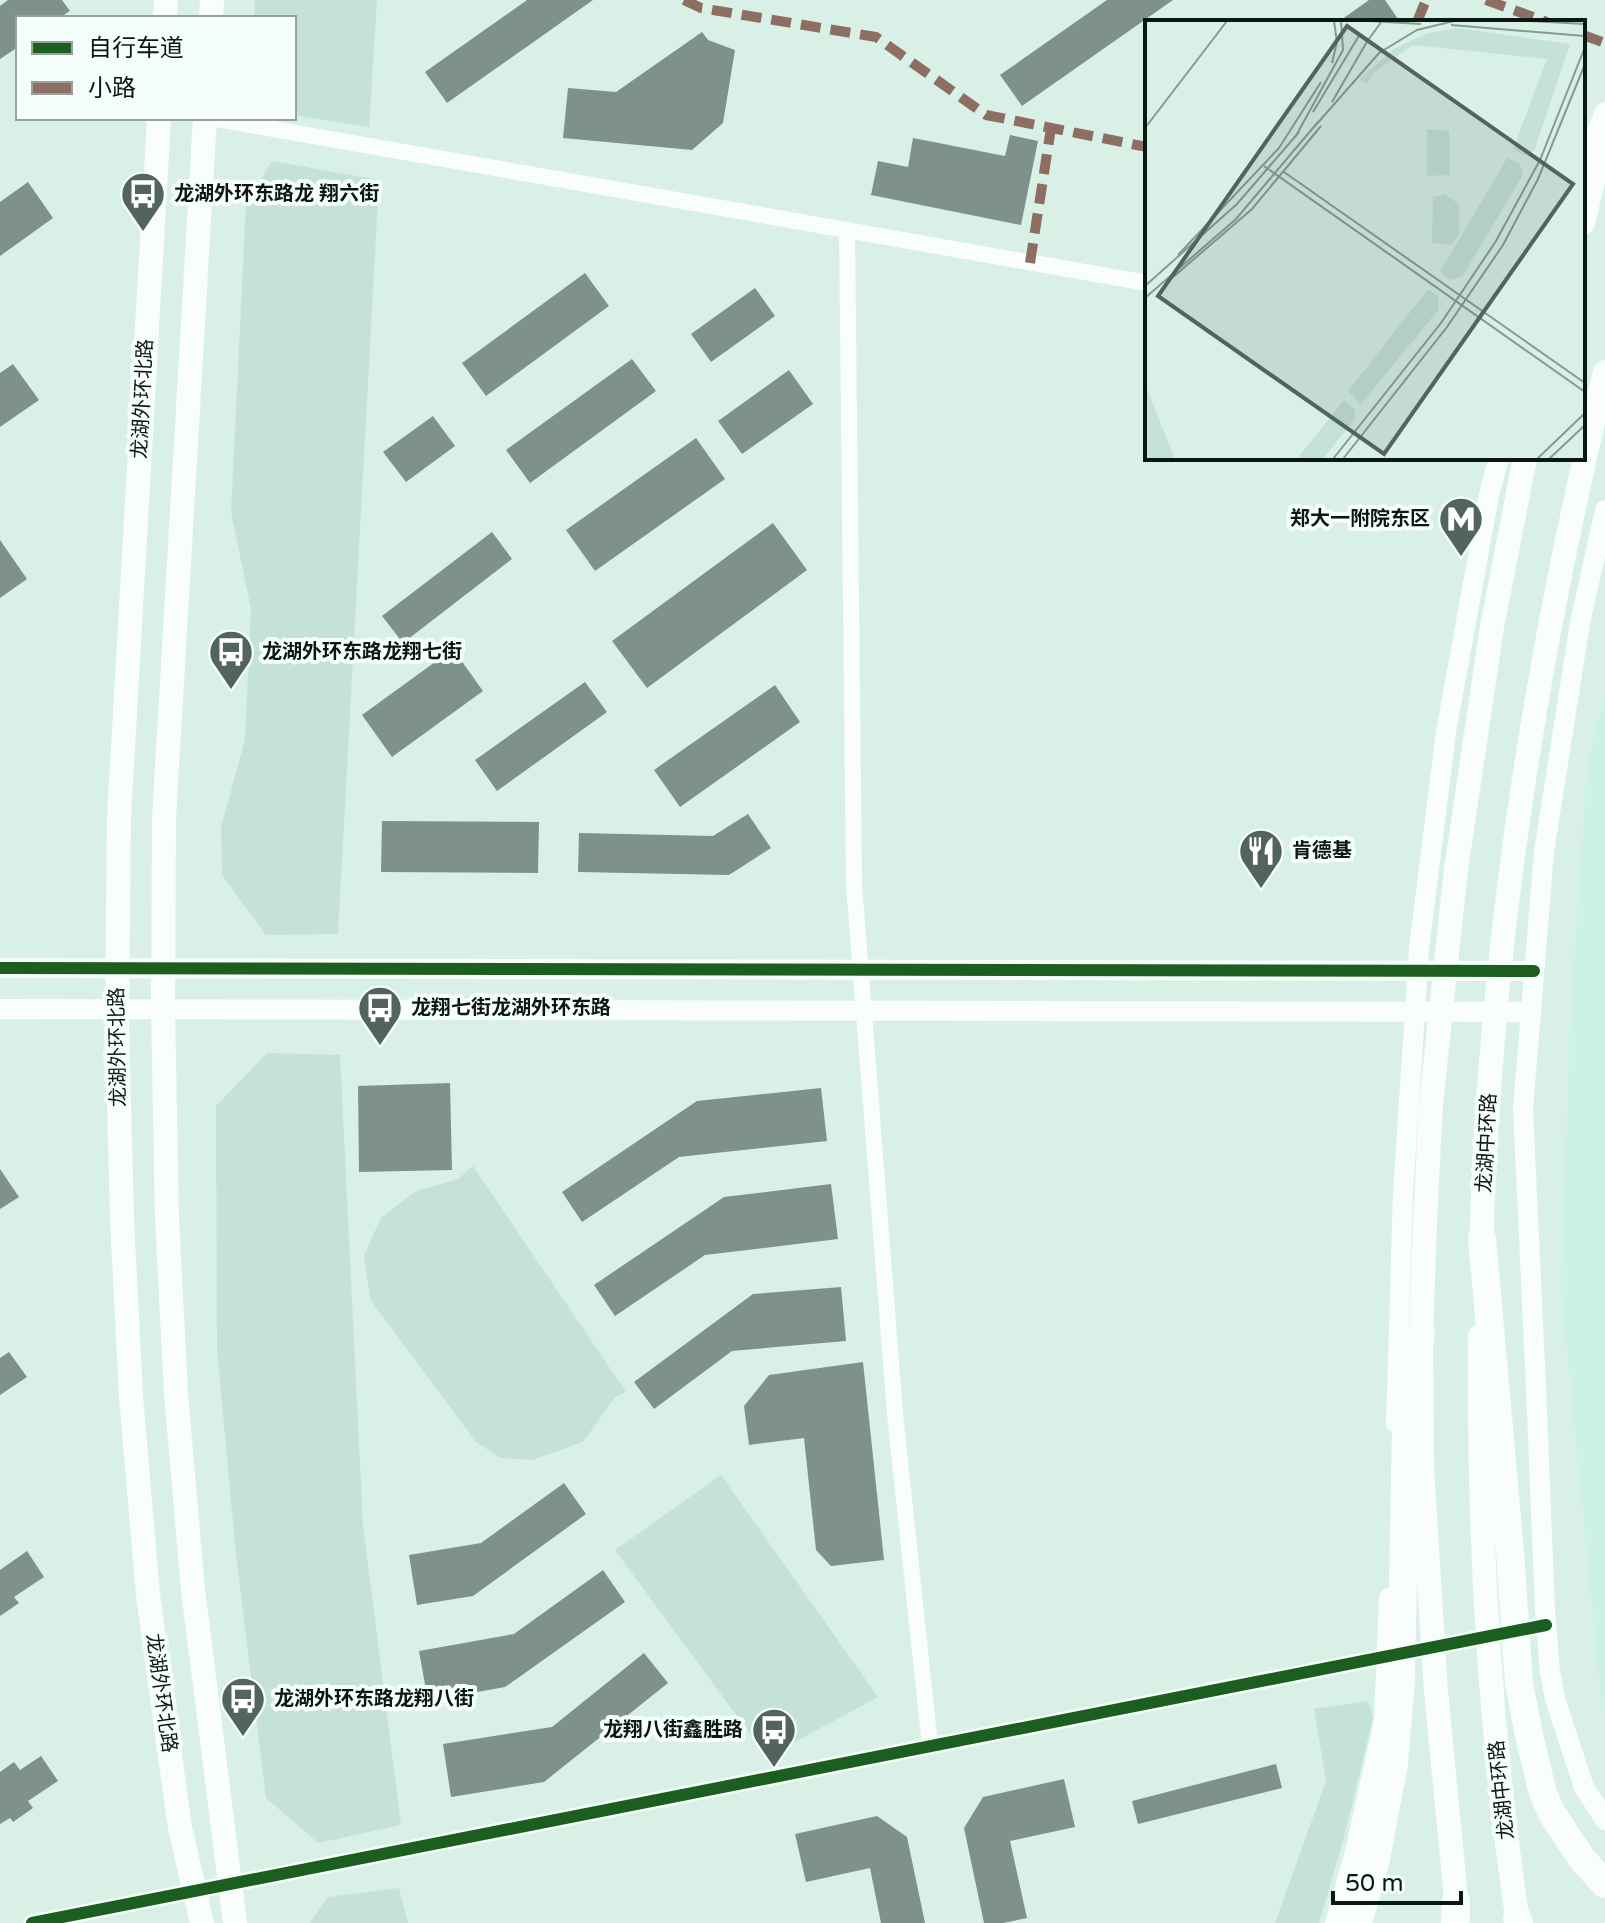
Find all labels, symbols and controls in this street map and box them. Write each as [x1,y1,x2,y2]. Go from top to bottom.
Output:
legend [16,16,296,120]
inset map [1145,20,1585,460]
text: 自行车道 [88,34,184,63]
text: 小路 [88,74,136,103]
bus stop icon: 龙湖外环东路龙 翔六街 [119,170,167,233]
place label: 龙湖外环东路龙 翔六街 [174,182,379,206]
street label: 龙湖外环北路 [128,338,158,460]
metro station icon: 郑大一附院东区 [1437,495,1485,558]
place label: 郑大一附院东区 [1290,507,1430,531]
bus stop icon: 龙湖外环东路龙翔七街 [207,628,255,691]
place label: 龙湖外环东路龙翔七街 [262,640,462,664]
restaurant icon: 肯德基 [1237,827,1285,890]
place label: 肯德基 [1292,839,1352,863]
bus stop icon: 龙翔七街龙湖外环东路 [356,984,404,1047]
street label: 龙湖外环北路 [105,987,131,1107]
place label: 龙翔七街龙湖外环东路 [411,996,611,1020]
street label: 龙湖中环路 [1472,1092,1502,1194]
street label: 龙湖外环北路 [141,1632,181,1754]
bus stop icon: 龙湖外环东路龙翔八街 [219,1675,267,1738]
place label: 龙湖外环东路龙翔八街 [274,1687,474,1711]
bus stop icon: 龙翔八街鑫胜路 [750,1706,798,1769]
place label: 龙翔八街鑫胜路 [603,1718,743,1742]
street label: 龙湖中环路 [1485,1739,1519,1841]
scale bar [1333,1855,1461,1905]
text: 50 m [1345,1869,1403,1898]

